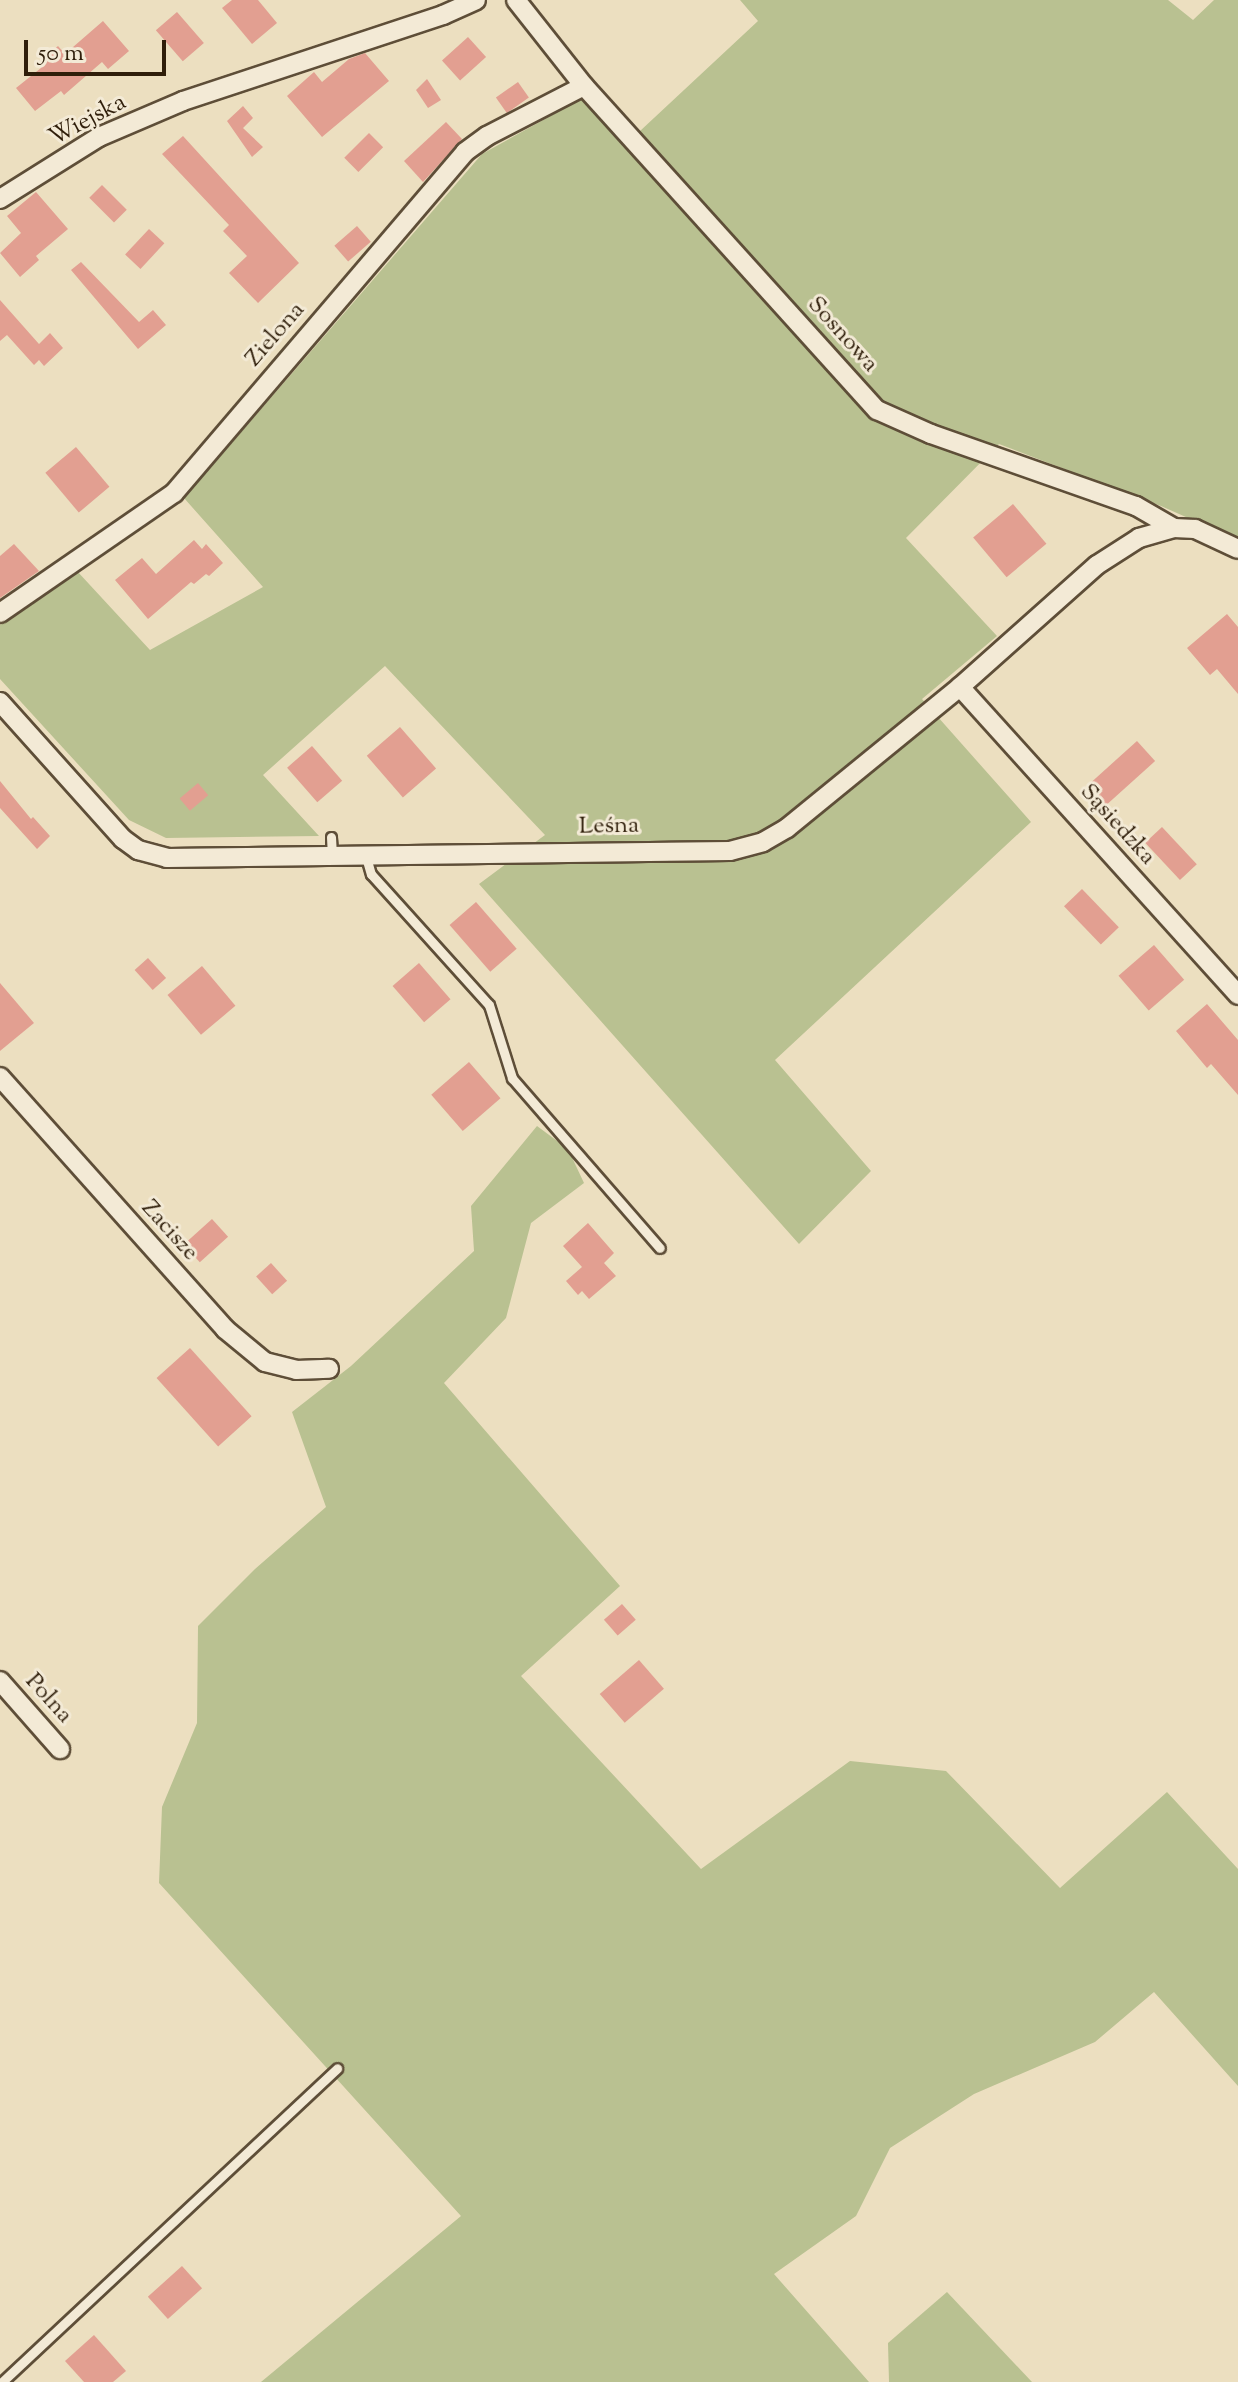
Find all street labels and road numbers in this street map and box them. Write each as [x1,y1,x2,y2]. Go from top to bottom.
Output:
street label: Wiejska [45,89,131,153]
street label: Sosnowa [800,291,884,379]
street label: Zielona [240,297,312,373]
street label: Sąsiedzka [1073,778,1161,872]
street label: Leśna [579,812,639,842]
street label: Zacisze [134,1195,204,1267]
street label: Polna [18,1668,78,1730]

